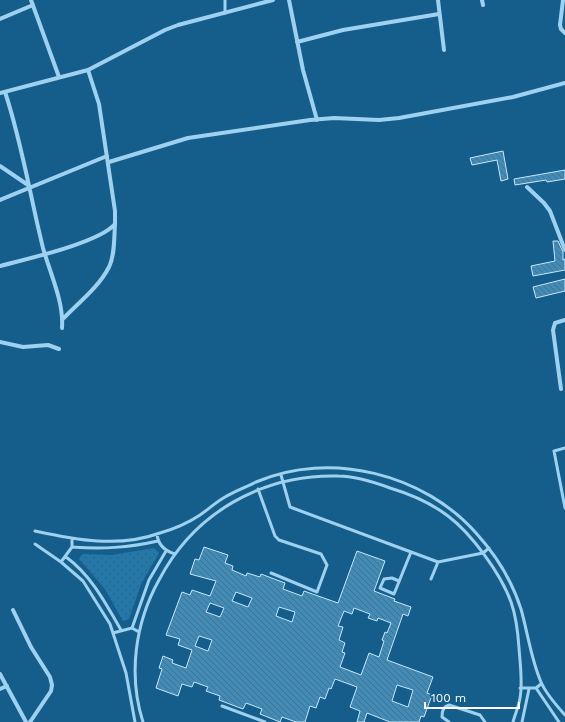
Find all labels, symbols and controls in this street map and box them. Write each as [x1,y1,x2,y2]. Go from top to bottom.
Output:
scale bar [425,684,519,710]
text: 100 m [431,691,466,705]

